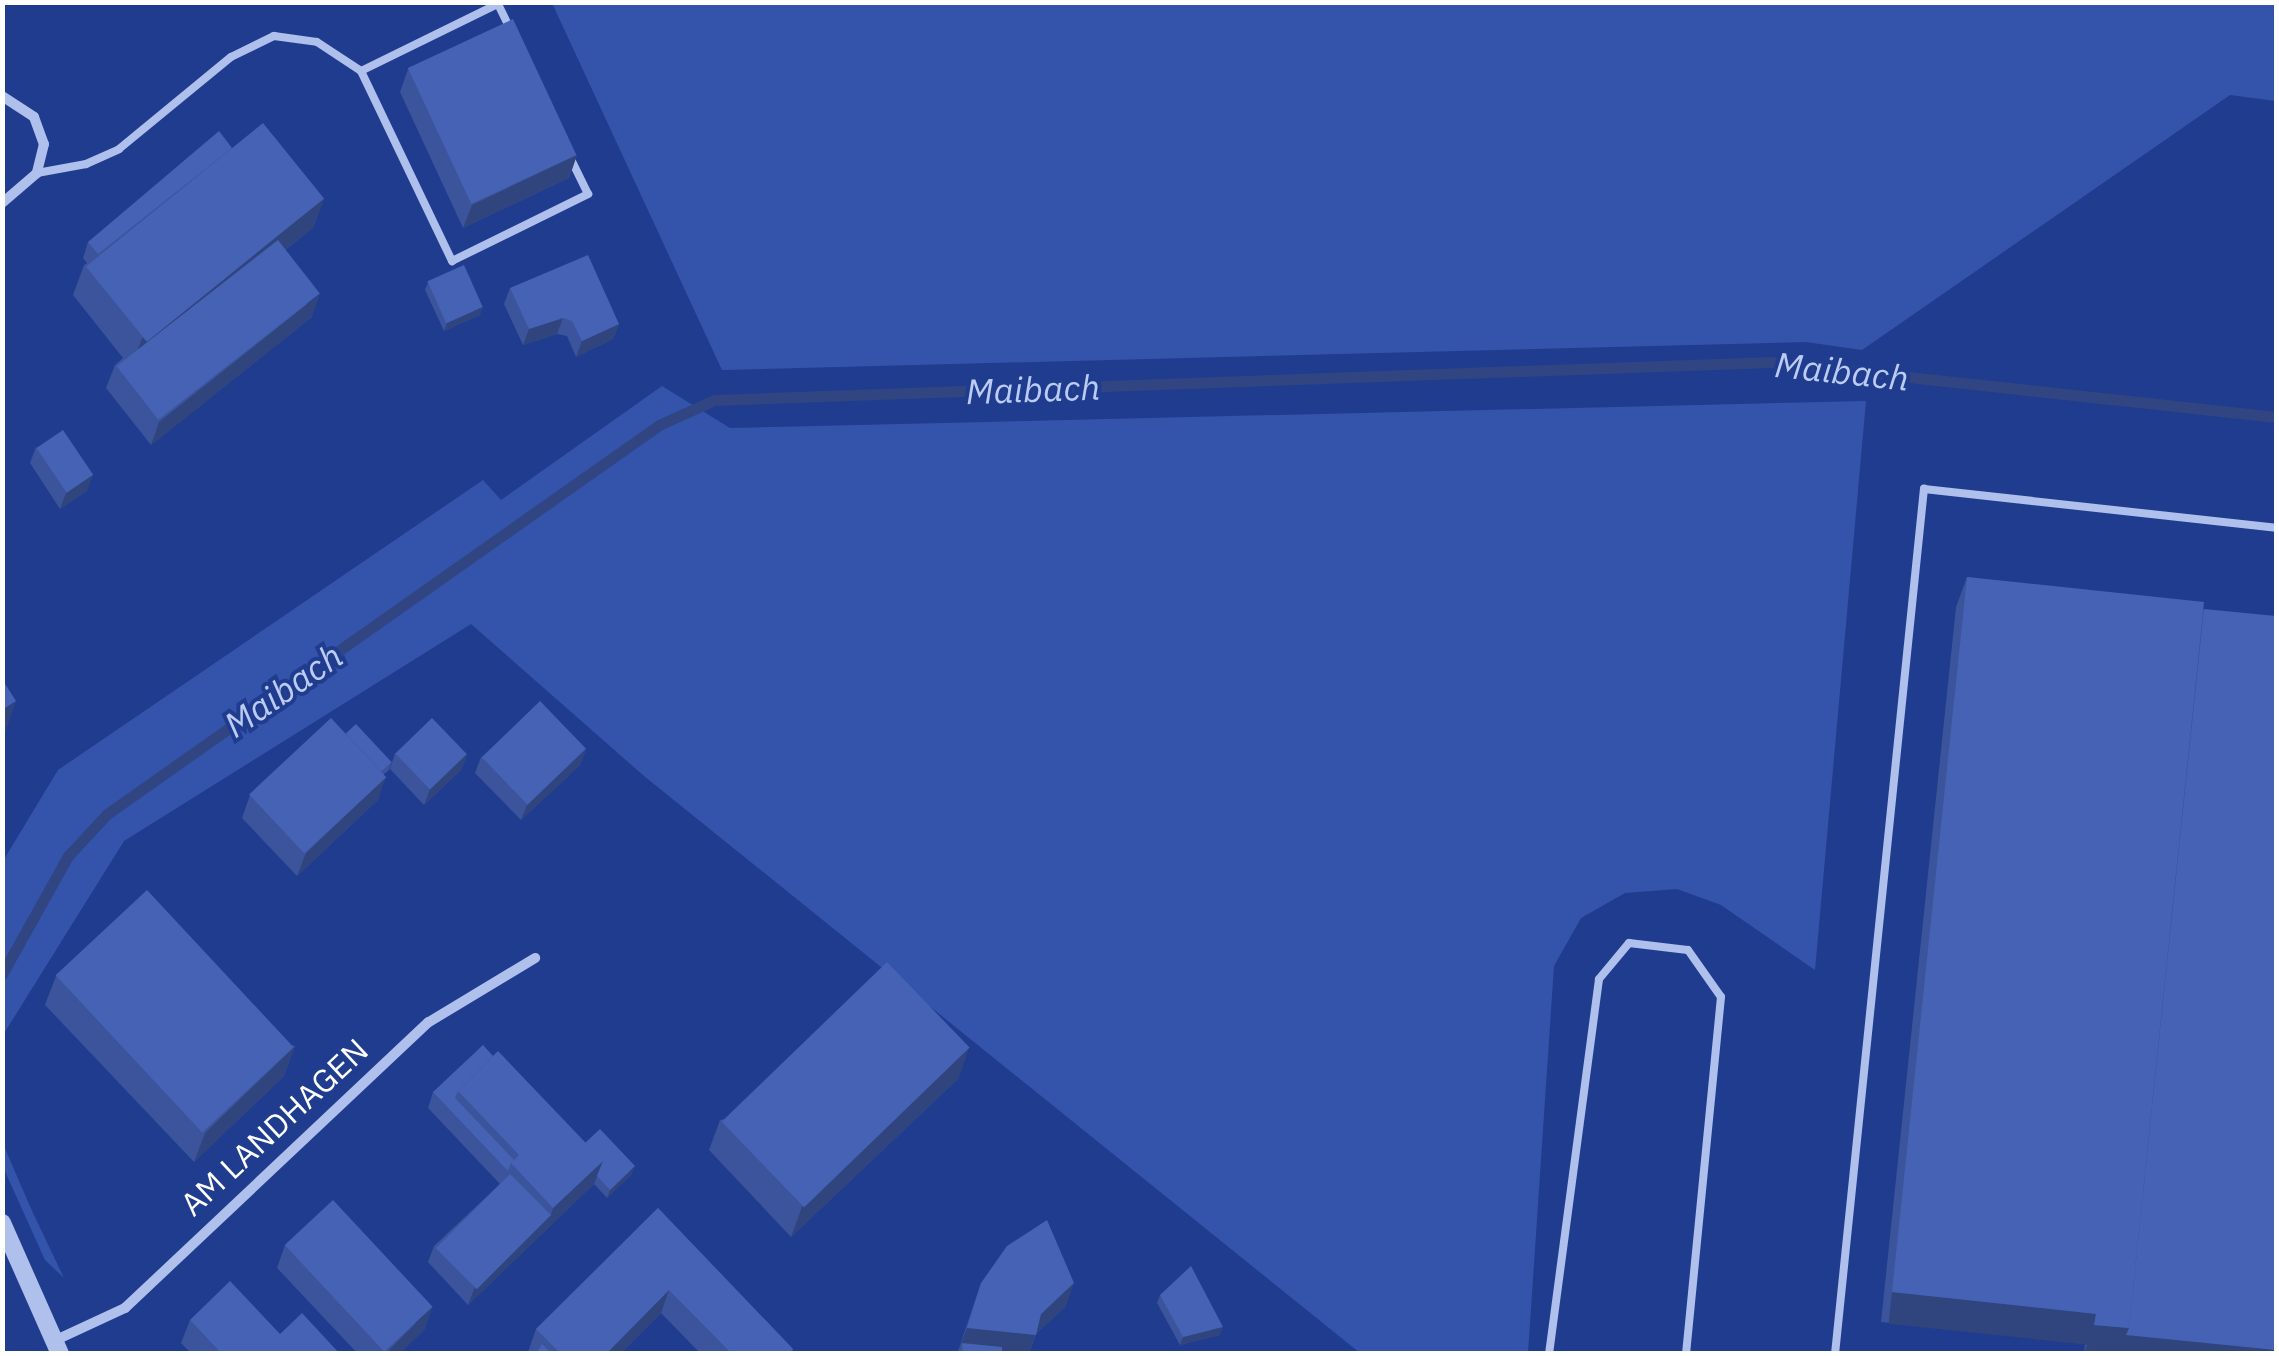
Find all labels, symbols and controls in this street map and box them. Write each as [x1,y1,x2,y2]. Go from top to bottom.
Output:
water label: Maibach [1773,343,1911,399]
water label: Maibach [965,366,1101,412]
water label: Maibach [216,634,350,746]
street label: AM LANDHAGEN [173,1031,375,1223]

